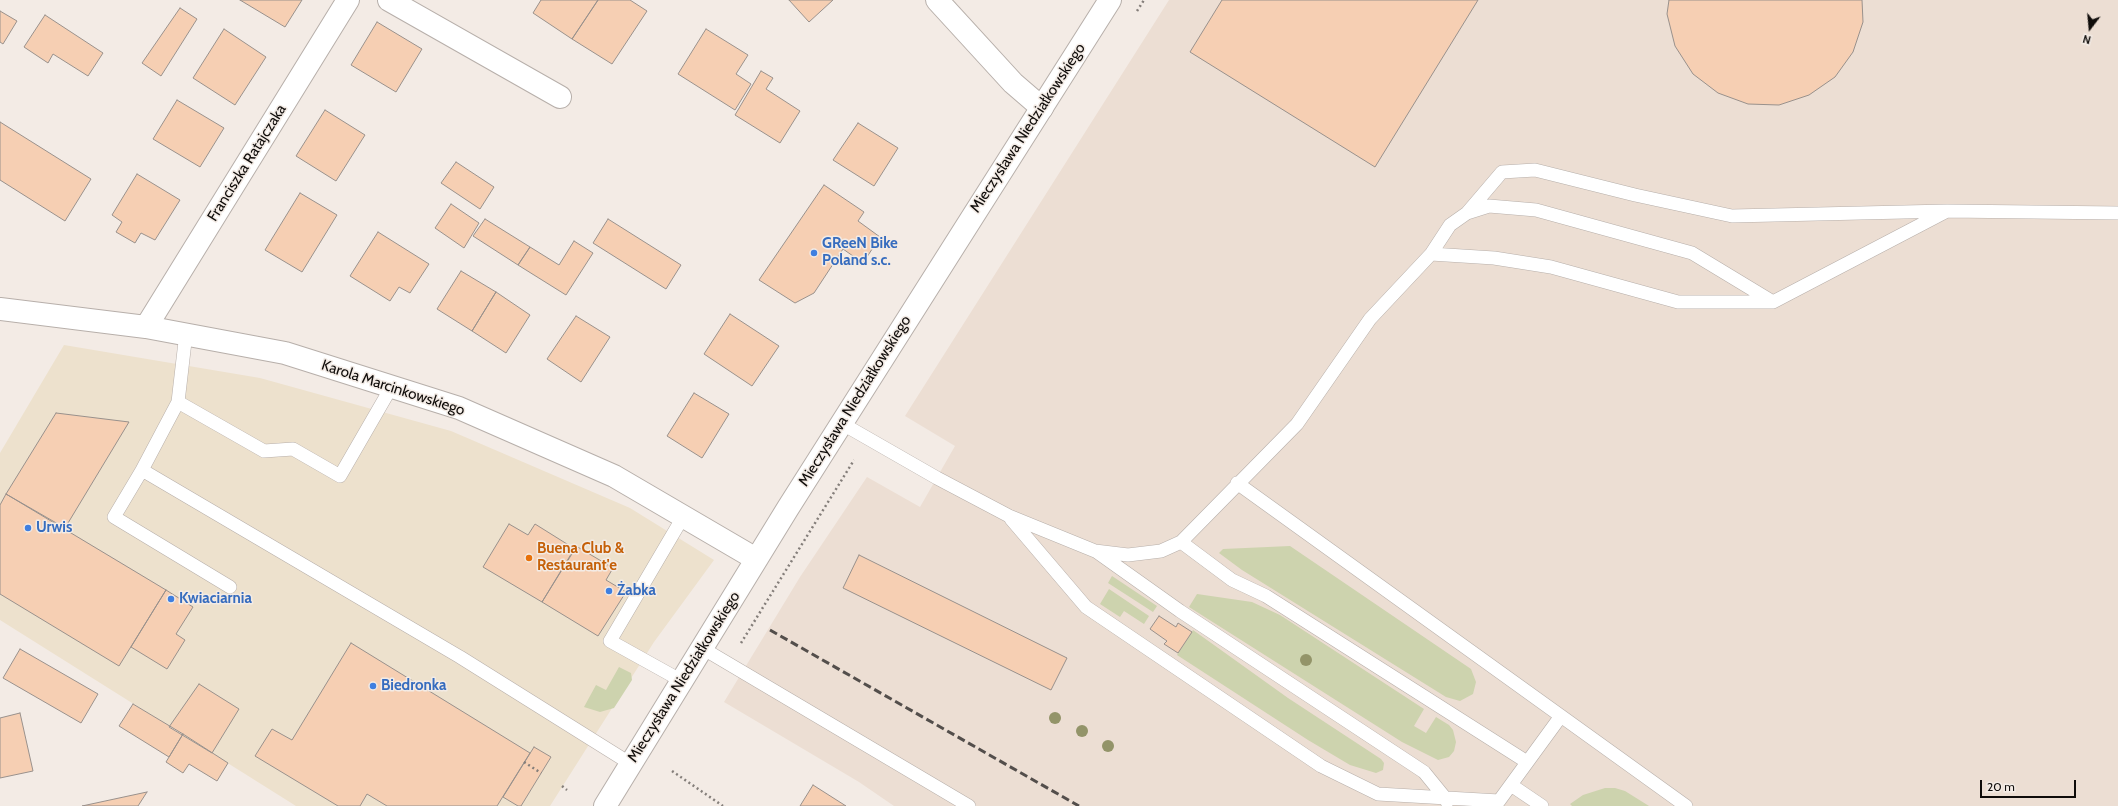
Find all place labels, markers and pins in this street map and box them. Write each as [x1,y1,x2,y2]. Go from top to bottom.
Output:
place label: GReeN Bike Poland s.c. [822,235,898,270]
marker: GReeN Bike Poland s.c. [809,248,819,258]
place label: Urwis [36,519,72,537]
marker: Urwis [23,523,33,533]
place label: Buena Club & Restaurant'e [537,540,624,575]
marker: Buena Club & Restaurant'e [524,553,534,563]
place label: Żabka [617,582,656,600]
marker: Żabka [604,586,614,596]
place label: Kwiaciarnia [179,590,252,608]
marker: Kwiaciarnia [166,594,176,604]
place label: Biedronka [381,677,447,695]
marker: Biedronka [368,681,378,691]

